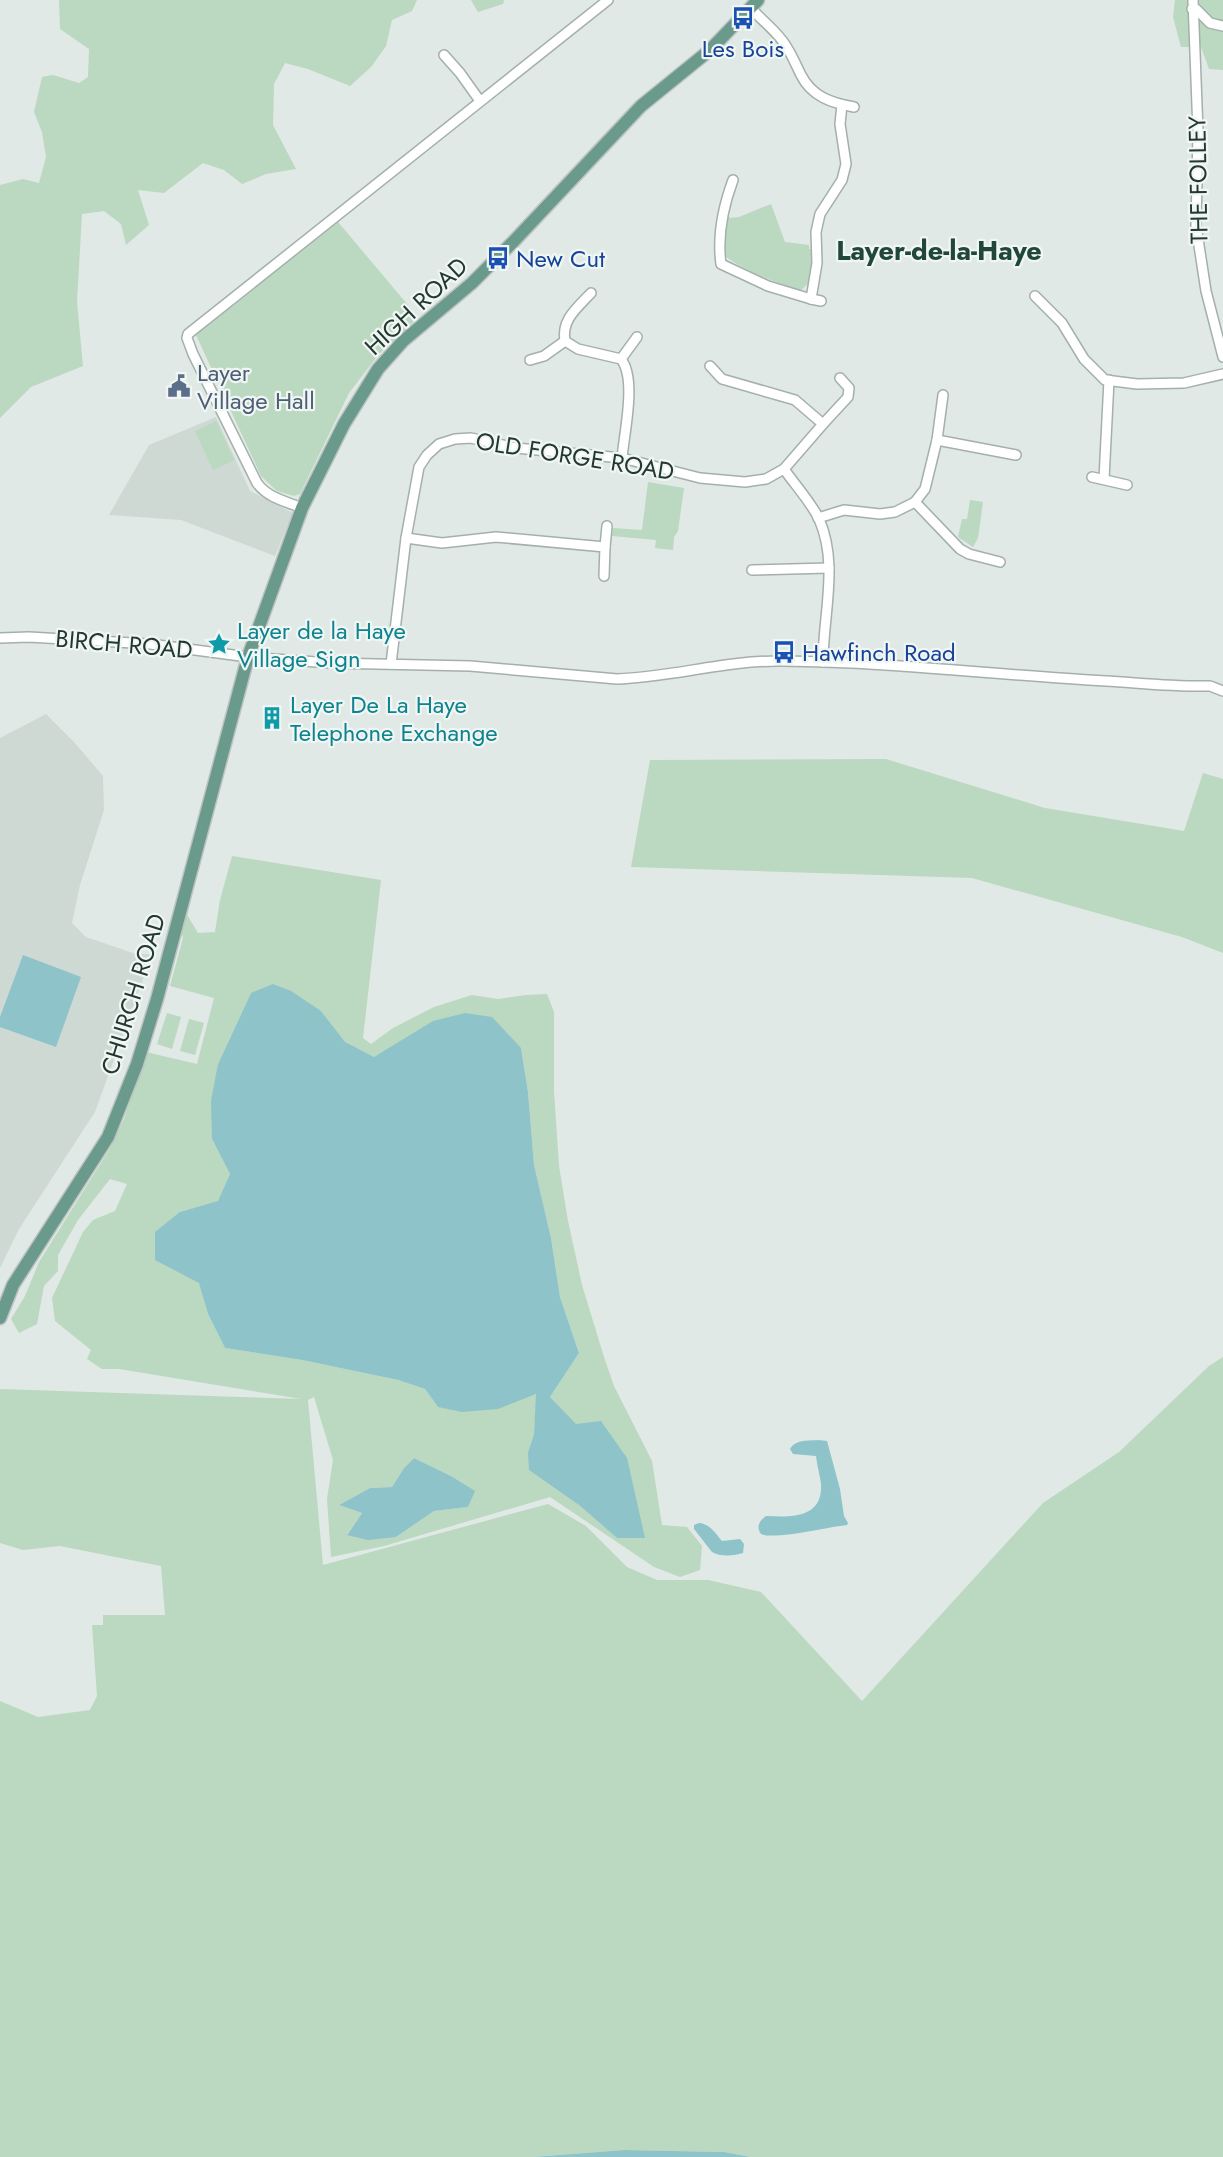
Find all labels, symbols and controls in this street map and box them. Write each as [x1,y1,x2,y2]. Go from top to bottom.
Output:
bus stop icon: Les Bois [730,5,756,31]
place label: Les Bois [702,31,784,66]
street label: THE FOLLEY [1179,115,1217,244]
district label: Layer-de-la-Haye [836,231,1042,270]
place label: New Cut [516,241,605,276]
bus stop icon: New Cut [485,245,511,271]
street label: HIGH ROAD [357,249,475,363]
place label: Layer Village Hall [197,355,315,418]
public building icon: Layer Village Hall [166,373,192,399]
street label: OLD FORGE ROAD [473,423,677,489]
place label: Layer de la Haye Village Sign [237,613,406,676]
street label: BIRCH ROAD [54,621,194,667]
place icon: Layer de la Haye Village Sign [206,631,232,657]
place label: Hawfinch Road [802,635,956,670]
bus stop icon: Hawfinch Road [771,639,797,665]
place label: Layer De La Haye Telephone Exchange [290,687,498,750]
building icon: Layer De La Haye Telephone Exchange [259,705,285,731]
street label: CHURCH ROAD [92,909,174,1079]

